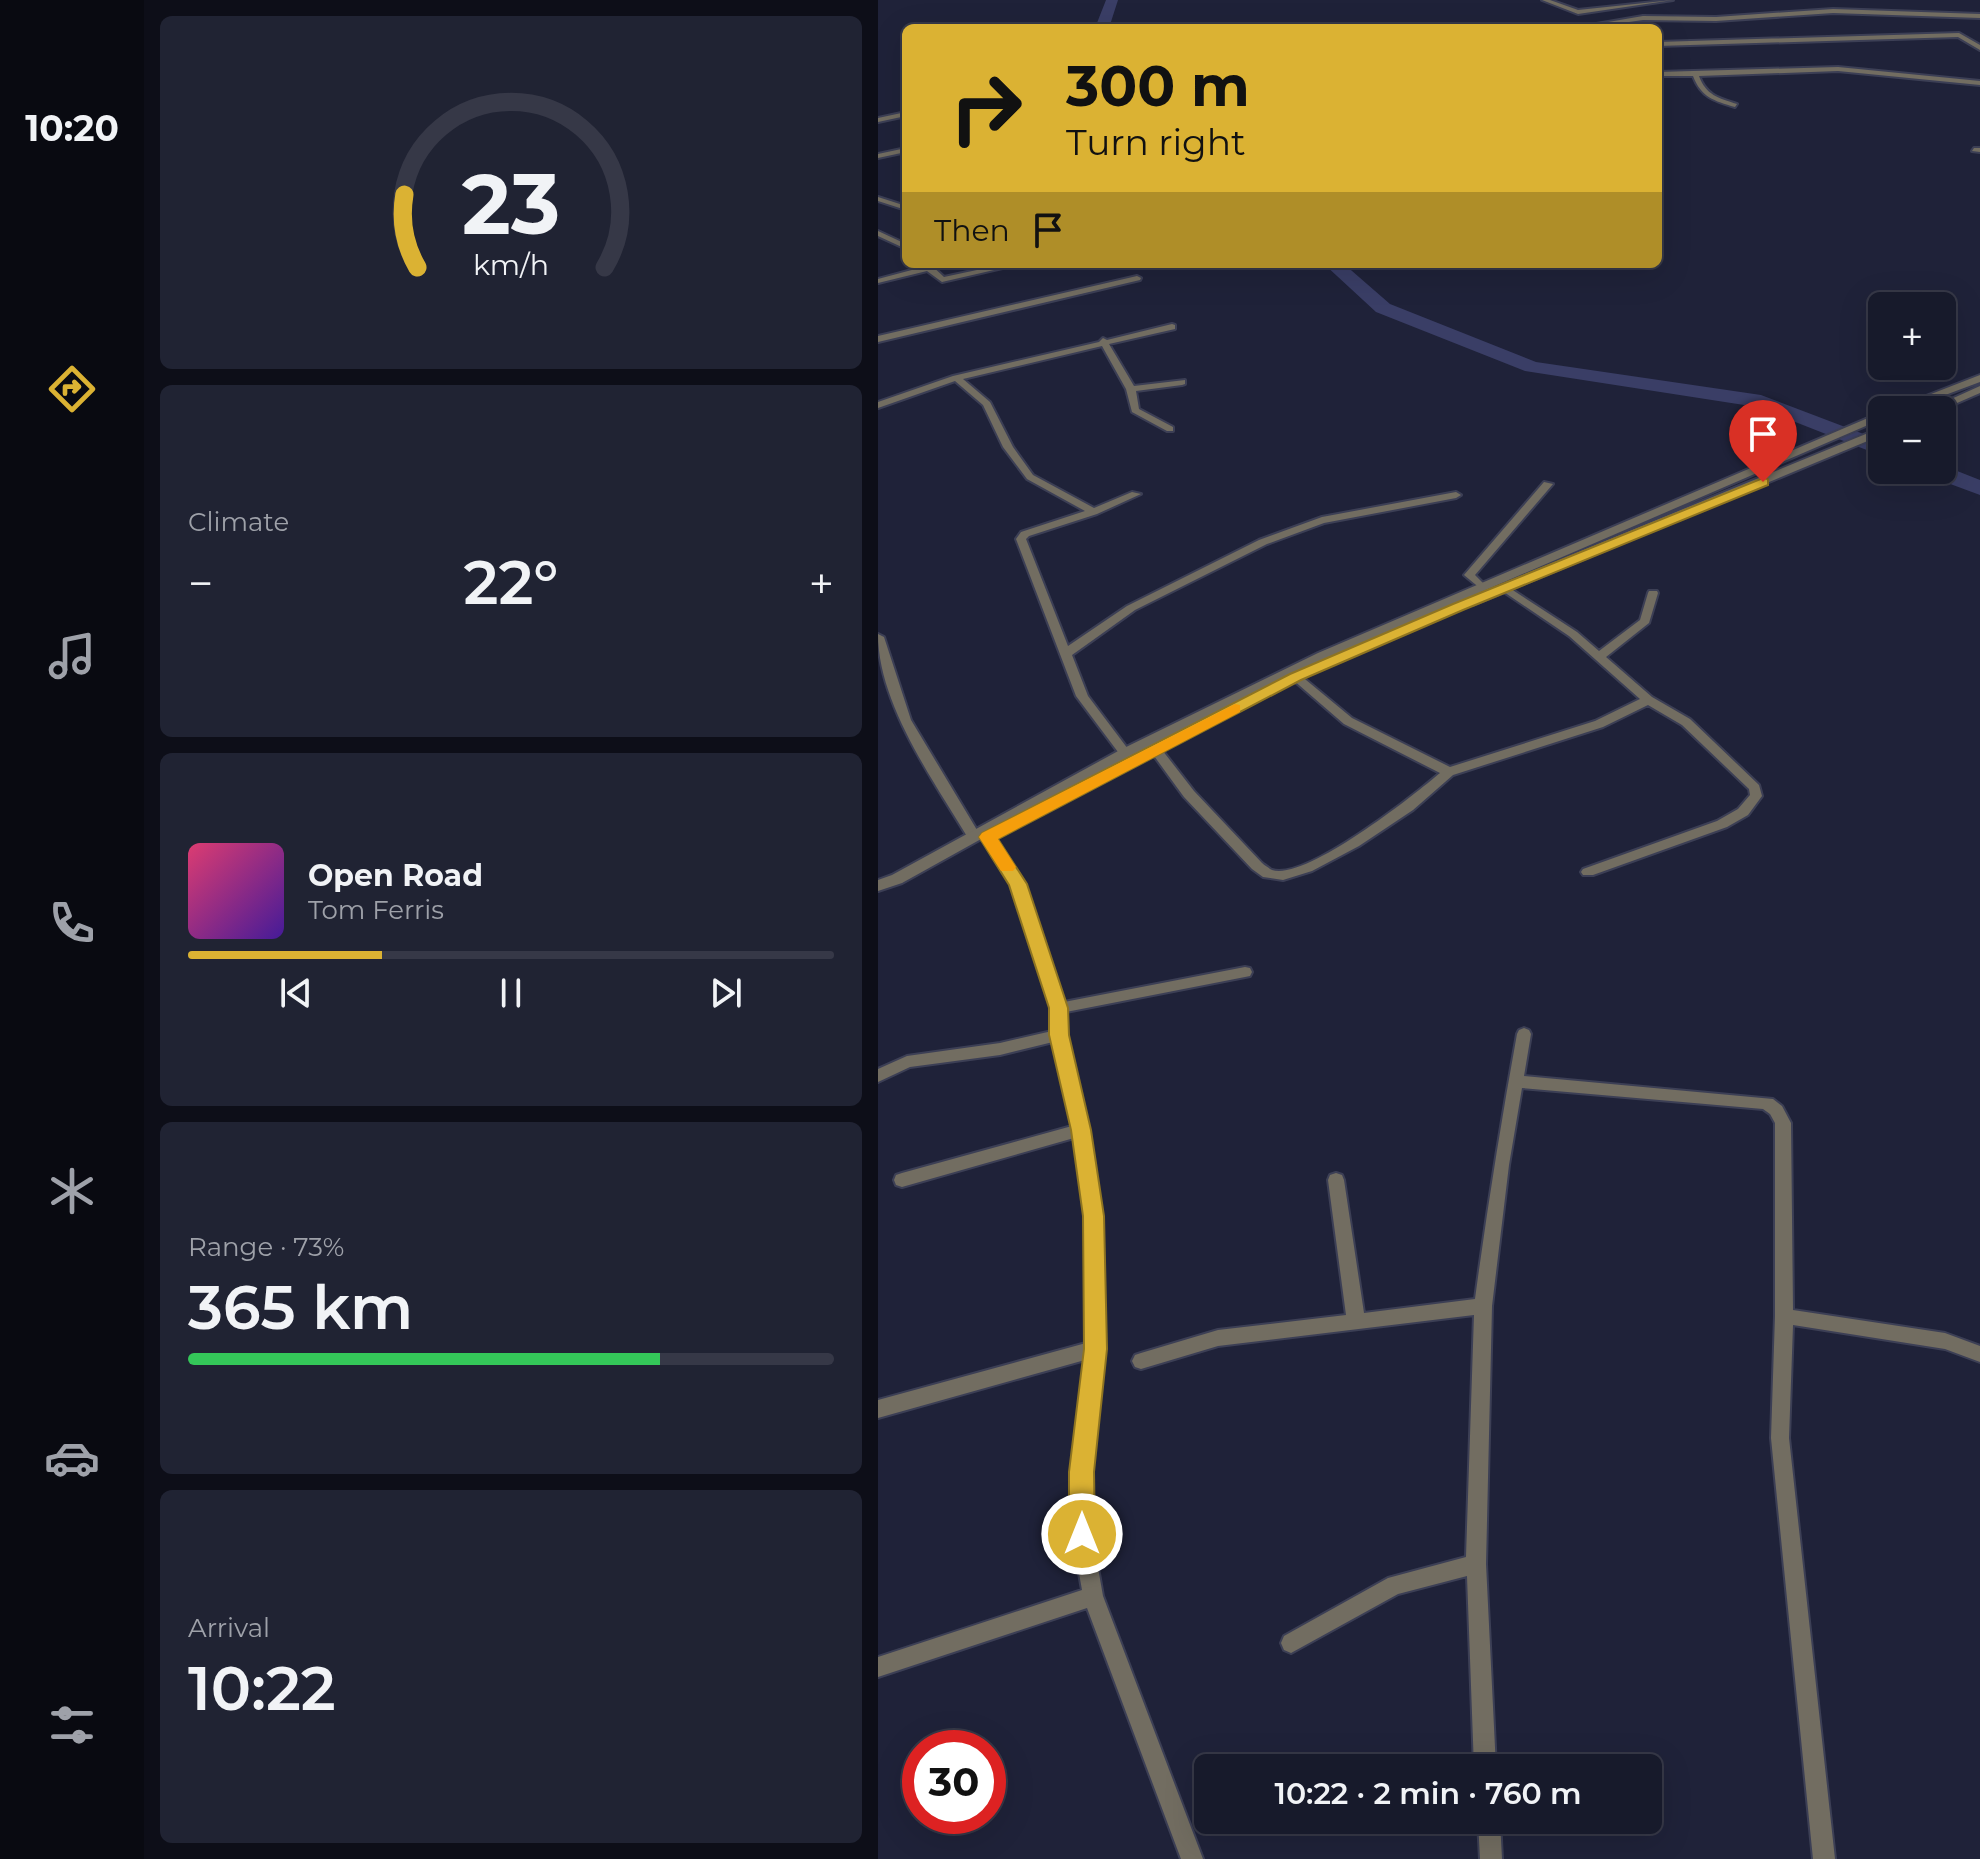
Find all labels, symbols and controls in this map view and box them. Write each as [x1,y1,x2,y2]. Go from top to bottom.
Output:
text: 300 m [1066,52,1250,120]
icon: right [934,56,1038,160]
text: 10:20 [25,106,119,150]
text: Turn right [1066,120,1246,164]
text: 23 [462,153,560,255]
icon: arrive [1026,208,1070,252]
text: Then [934,212,1010,249]
text: km/h [473,247,549,282]
map controls [1868,292,1956,484]
button: + [1868,292,1956,380]
icon: directions [44,361,100,417]
button: − [1868,396,1956,484]
pin [1729,400,1797,482]
icon: arrive [1741,412,1785,456]
text: Climate [188,506,289,538]
text: 22° [464,546,558,619]
text: − [188,556,213,610]
text: + [809,556,834,610]
icon: music [44,628,100,684]
text: Open Road [308,857,483,894]
text: Tom Ferris [308,894,444,926]
icon: phone [44,895,100,951]
icon: previous [274,971,318,1015]
icon: pause [489,971,533,1015]
icon: next [704,971,748,1015]
icon: climate [44,1163,100,1219]
text: Range · 73% [188,1231,344,1263]
text: 365 km [188,1271,413,1344]
icon: car [44,1430,100,1486]
position arrow [1040,1492,1124,1576]
text: Arrival [188,1612,270,1644]
text: 10:22 [188,1652,336,1725]
icon: filters [44,1697,100,1753]
speed limit sign: 30 [902,1730,1006,1834]
text: 10:22 · 2 min · 760 m [1274,1775,1582,1812]

